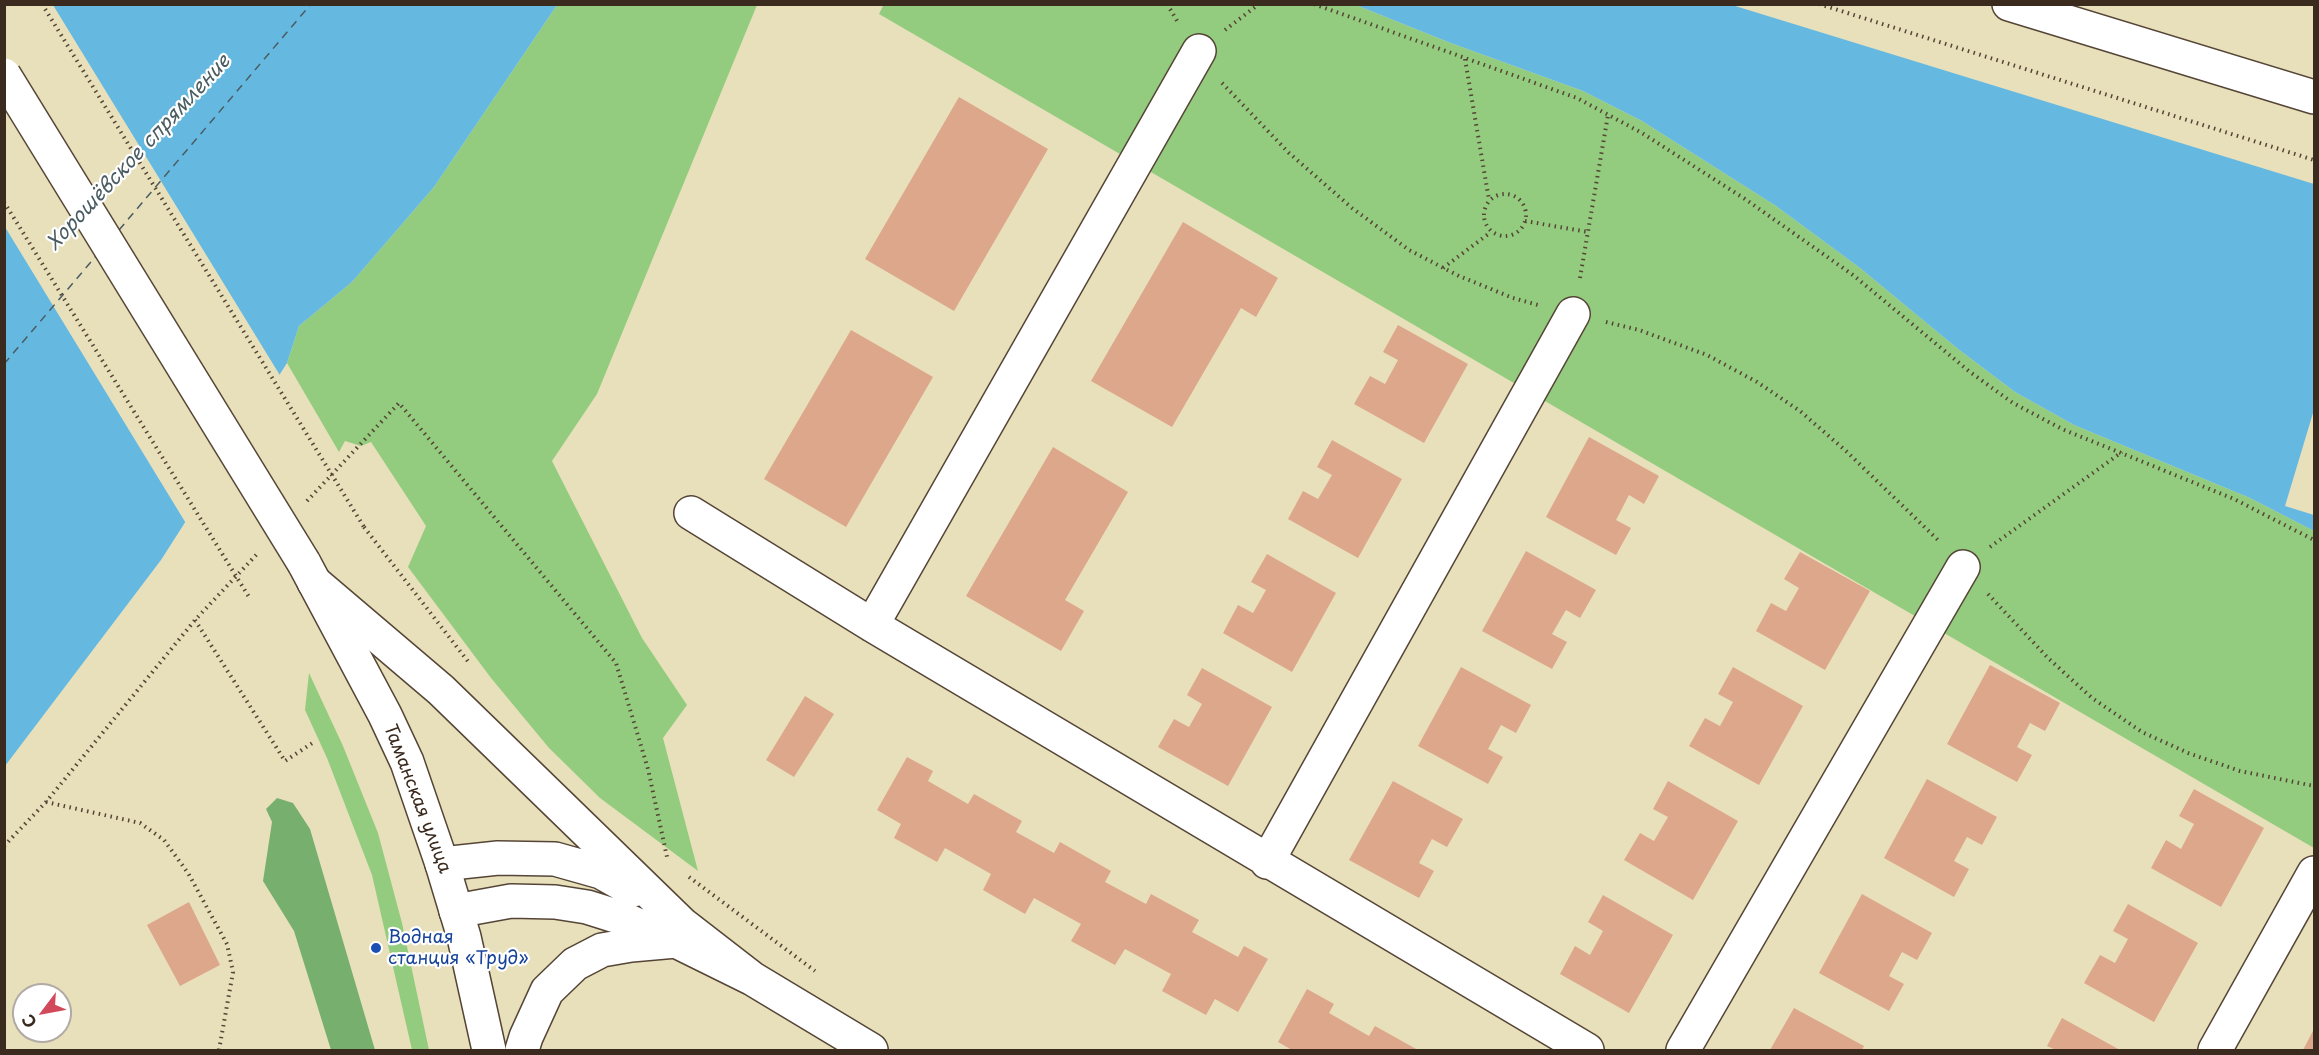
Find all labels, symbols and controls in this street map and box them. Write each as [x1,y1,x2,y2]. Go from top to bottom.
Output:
water label: Хорошёвское спрямление [42,50,236,256]
street label: Таманская улица [379,722,455,876]
place label: Водная станция «Труд» [388,927,529,970]
marker: Водная станция «Труд» [369,941,383,955]
north arrow [12,983,72,1043]
text: С [15,1010,42,1033]

